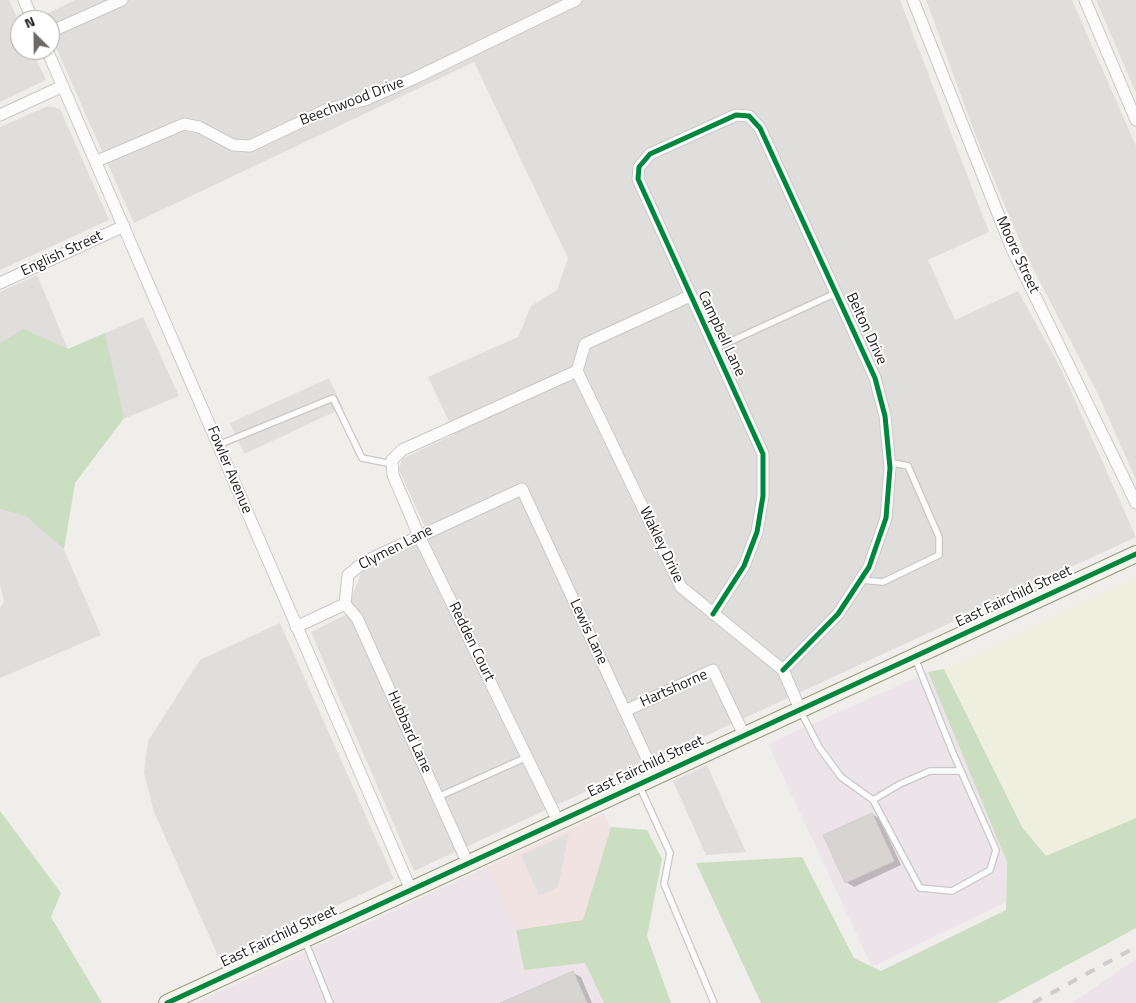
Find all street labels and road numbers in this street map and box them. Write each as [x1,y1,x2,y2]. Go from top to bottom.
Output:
street label: Beechwood Drive [297,74,407,130]
street label: Moore Street [991,214,1043,296]
street label: English Street [18,227,106,281]
street label: Campbell Lane [693,288,749,380]
street label: Belton Drive [841,290,891,368]
street label: Fowler Avenue [202,424,256,516]
street label: Wakley Drive [635,504,687,586]
street label: Clymen Lane [356,522,436,574]
street label: East Fairchild Street [953,562,1075,632]
street label: Lewis Lane [565,597,611,667]
street label: Redden Court [444,599,498,685]
street label: Hartshorne [638,666,710,712]
street label: Hubbard Lane [383,688,435,776]
street label: East Fairchild Street [585,732,707,802]
street label: East Fairchild Street [218,902,340,972]

